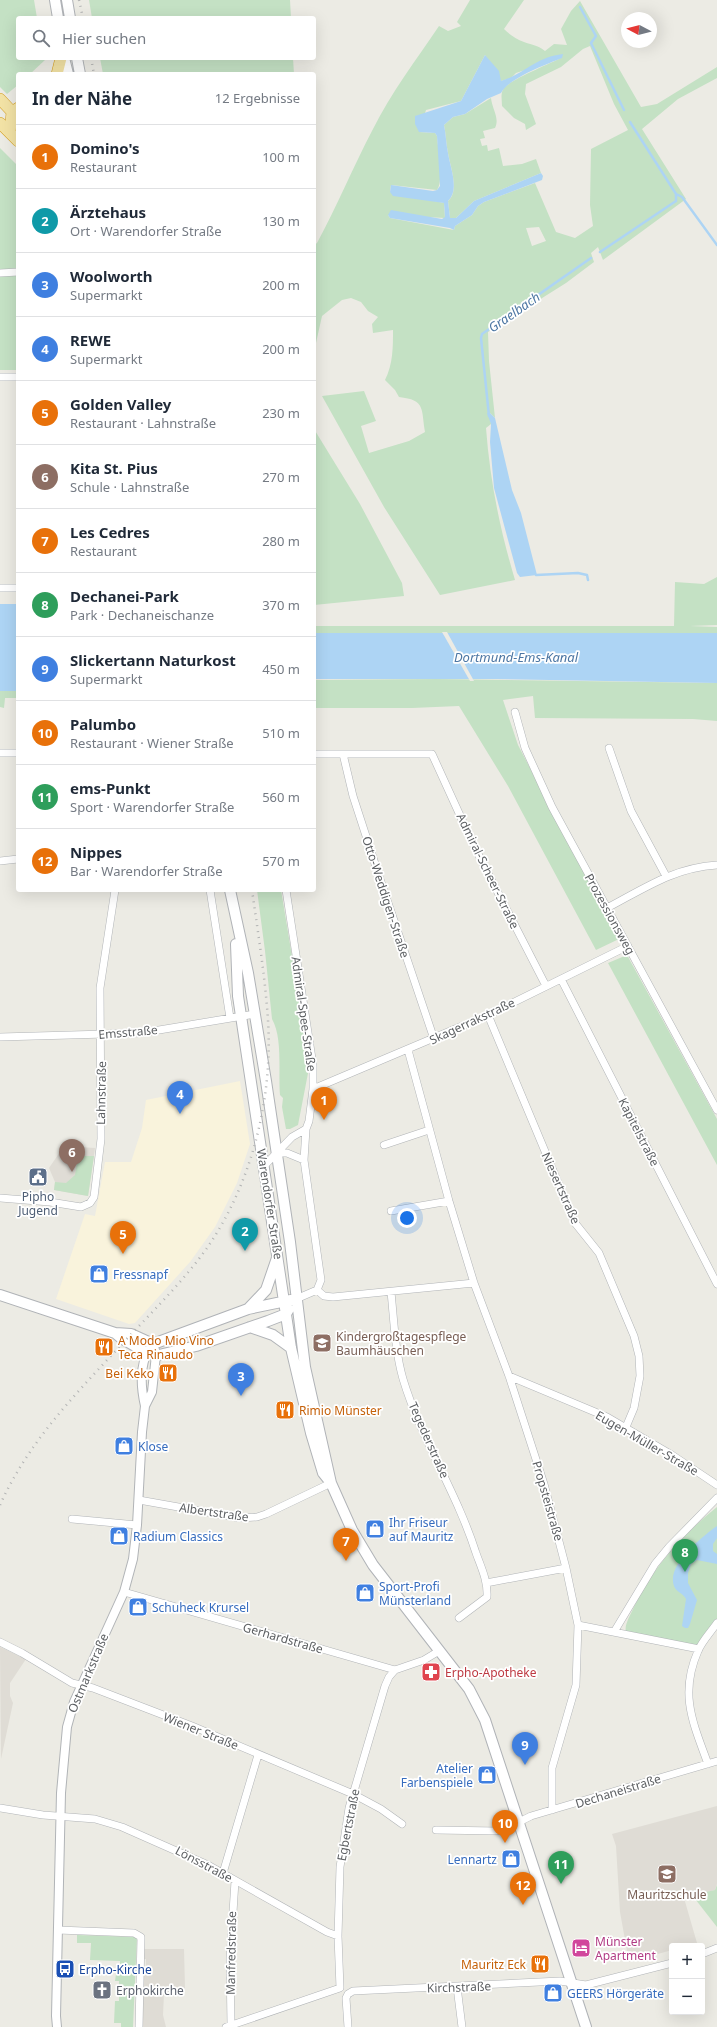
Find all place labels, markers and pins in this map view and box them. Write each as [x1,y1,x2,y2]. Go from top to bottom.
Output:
pin: 4 [167,1081,193,1114]
pin: 1 [311,1087,337,1120]
pin: 6 [59,1139,85,1172]
public building icon: Pipho Jugend [27,1166,49,1188]
place label: Pipho Jugend [17,1188,58,1219]
pin: 2 [232,1218,258,1251]
pin: 5 [110,1221,136,1254]
shop icon: Fressnapf [88,1263,110,1285]
place label: Fressnapf [113,1266,169,1283]
place label: Kindergroßtagespflege Baumhäuschen [336,1328,467,1359]
place label: A Modo Mio Vino Teca Rinaudo [118,1332,214,1363]
school or university icon: Kindergroßtagespflege Baumhäuschen [311,1332,333,1354]
restaurant icon: A Modo Mio Vino Teca Rinaudo [93,1336,115,1358]
restaurant icon: Bei Keko [157,1362,179,1384]
pin: 3 [228,1363,254,1396]
place label: Bei Keko [105,1365,154,1382]
restaurant icon: Rimio Münster [274,1399,296,1421]
place label: Rimio Münster [299,1402,382,1419]
shop icon: Klose [113,1435,135,1457]
place label: Klose [138,1438,169,1455]
place label: Ihr Friseur auf Mauritz [389,1514,454,1545]
shop icon: Ihr Friseur auf Mauritz [364,1518,386,1540]
shop icon: Radium Classics [108,1525,130,1547]
place label: Radium Classics [133,1528,223,1545]
pin: 7 [333,1528,359,1561]
pin: 8 [672,1539,698,1572]
place label: Sport-Profi Münsterland [379,1578,451,1609]
shop icon: Sport-Profi Münsterland [354,1582,376,1604]
shop icon: Schuheck Krursel [127,1596,149,1618]
place label: Schuheck Krursel [152,1599,249,1616]
pharmacy icon: Erpho-Apotheke [420,1661,442,1683]
place label: Erpho-Apotheke [445,1664,537,1681]
pin: 9 [512,1732,538,1765]
place label: Atelier Farbenspiele [401,1760,473,1791]
shop icon: Atelier Farbenspiele [476,1764,498,1786]
pin: 10 [492,1810,518,1843]
shop icon: Lennartz [500,1848,522,1870]
place label: Lennartz [447,1851,497,1868]
pin: 11 [548,1851,574,1884]
school or university icon: Mauritzschule [656,1863,678,1885]
pin: 12 [510,1872,536,1905]
place label: Mauritzschule [627,1886,707,1903]
place label: Münster Apartment [595,1933,656,1964]
hotel icon: Münster Apartment [570,1937,592,1959]
restaurant icon: Mauritz Eck [529,1953,551,1975]
place label: Mauritz Eck [461,1956,527,1973]
bus stop icon: Erpho-Kirche [54,1958,76,1980]
place label: Erpho-Kirche [79,1961,152,1978]
church icon: Erphokirche [91,1979,113,2001]
place label: Erphokirche [116,1982,184,1999]
shop icon: GEERS Hörgeräte [542,1982,564,2004]
place label: GEERS Hörgeräte [567,1985,664,2002]

